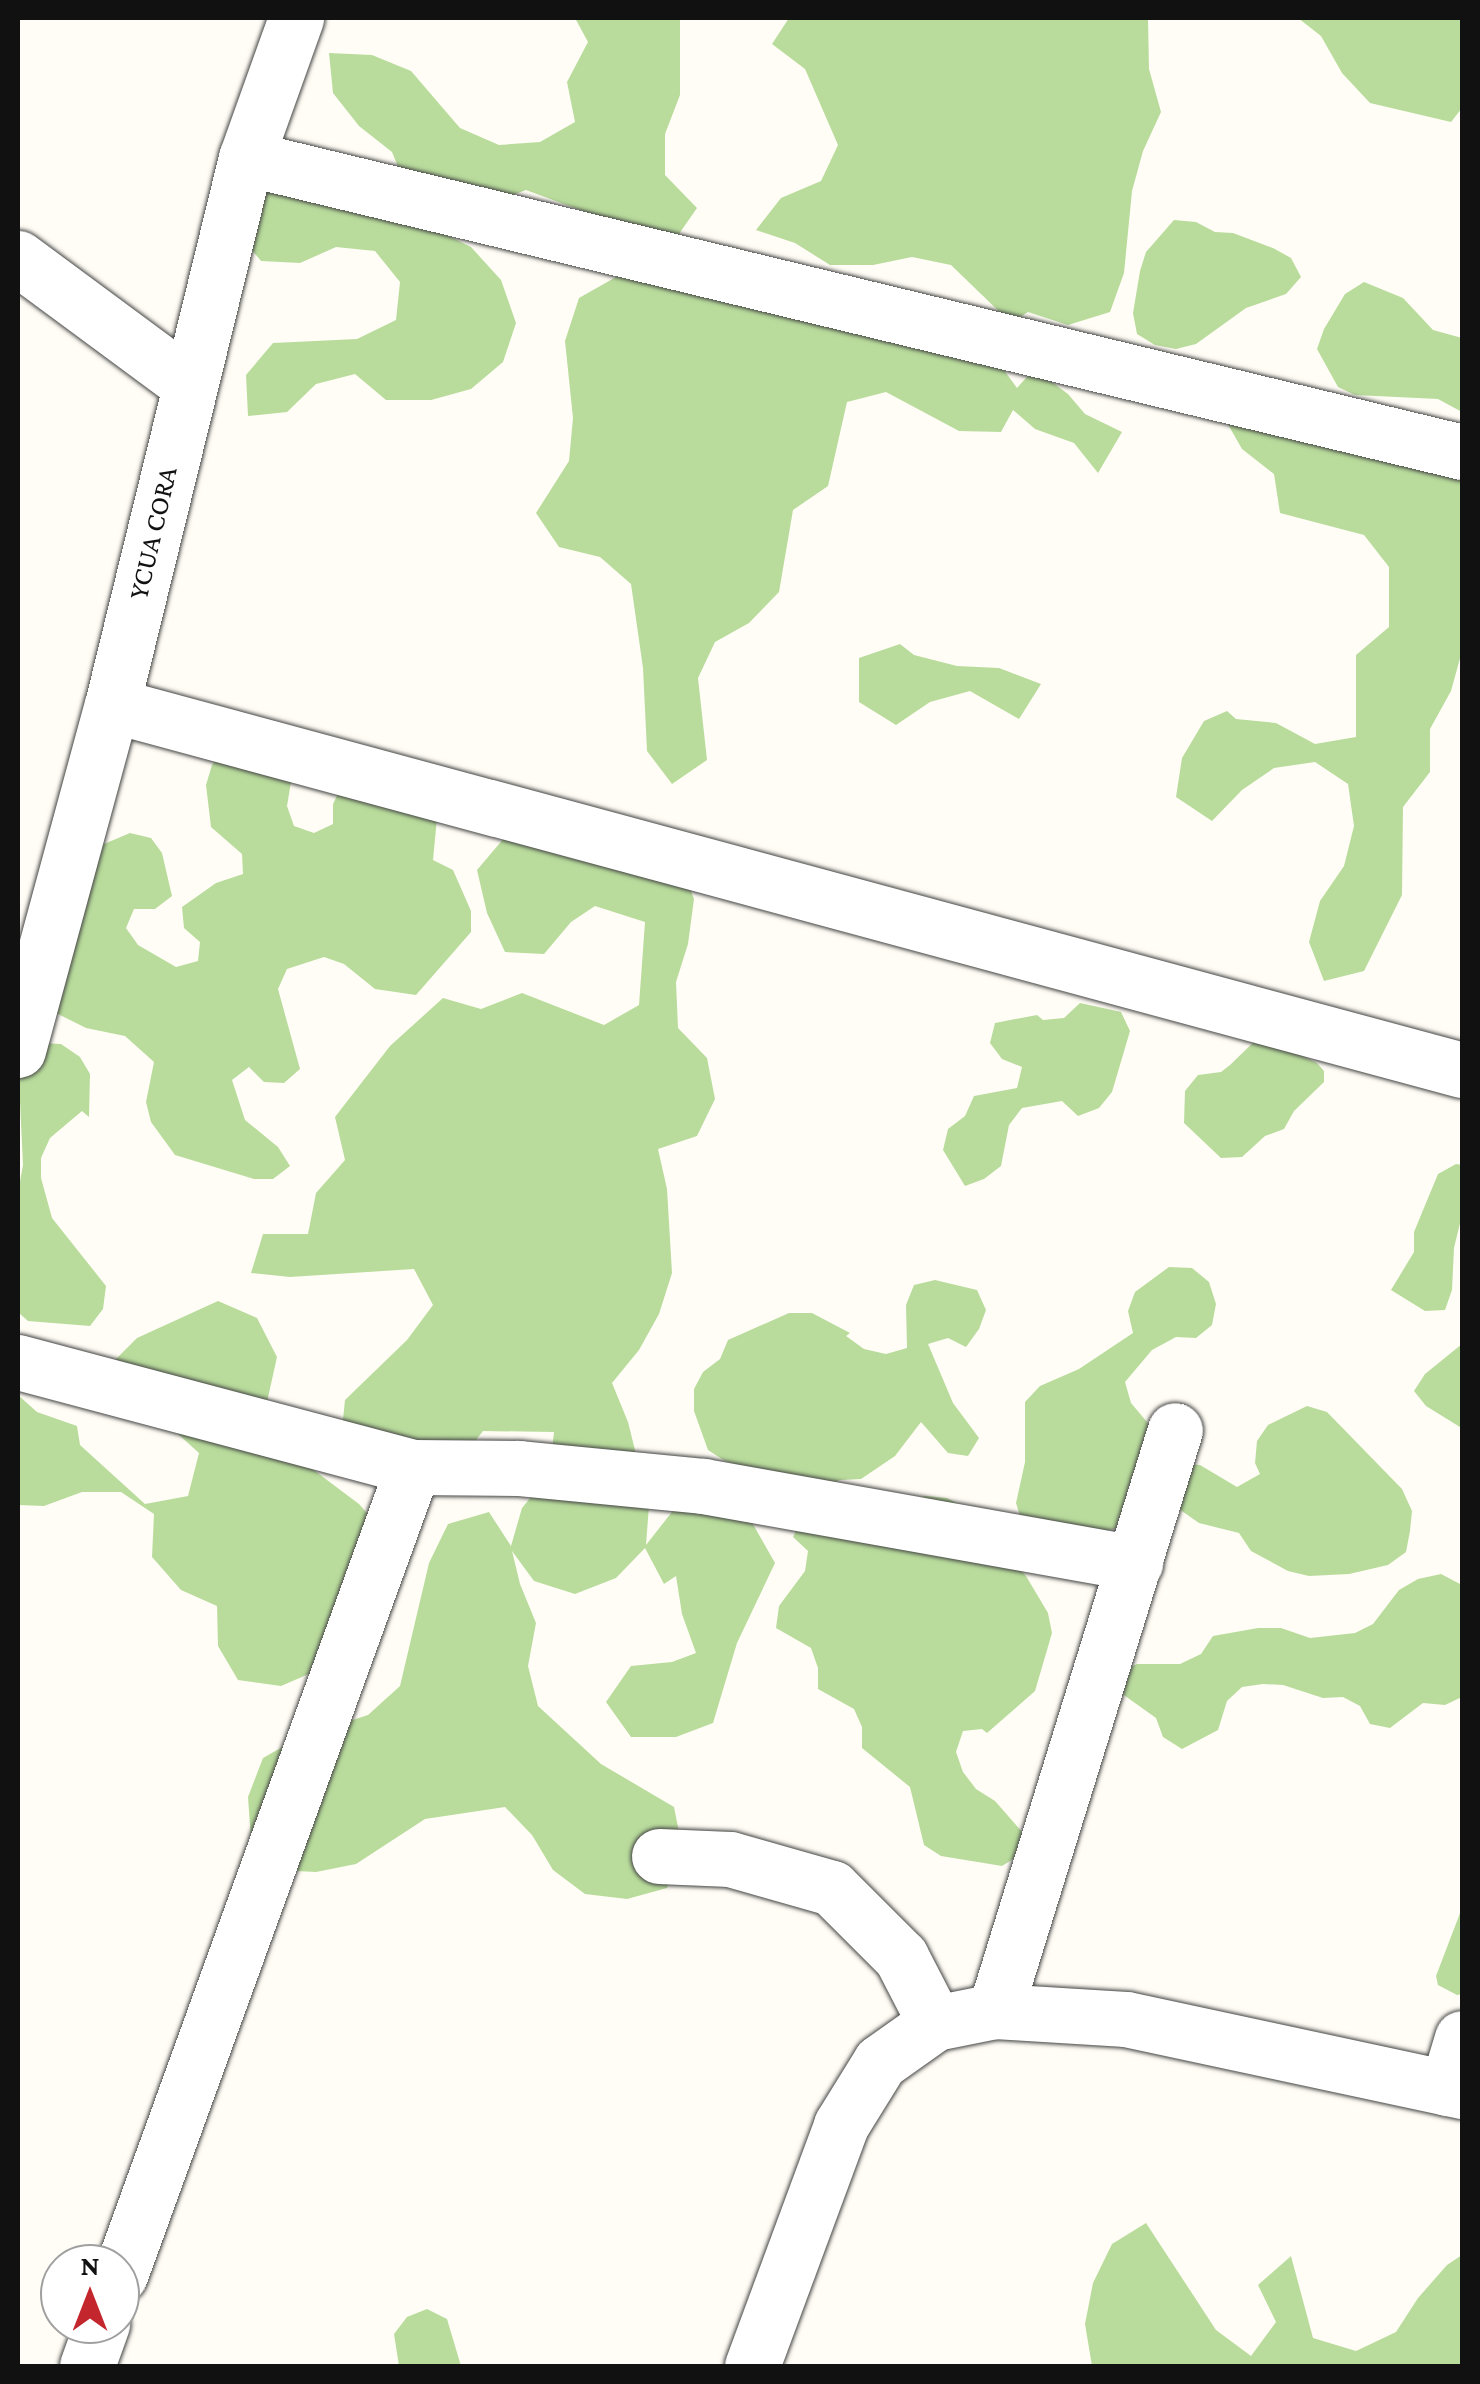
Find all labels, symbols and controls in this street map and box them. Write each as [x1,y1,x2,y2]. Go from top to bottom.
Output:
street label: YCUA CORA [121,463,185,603]
north arrow [40,2244,140,2344]
text: N [80,2250,100,2281]

